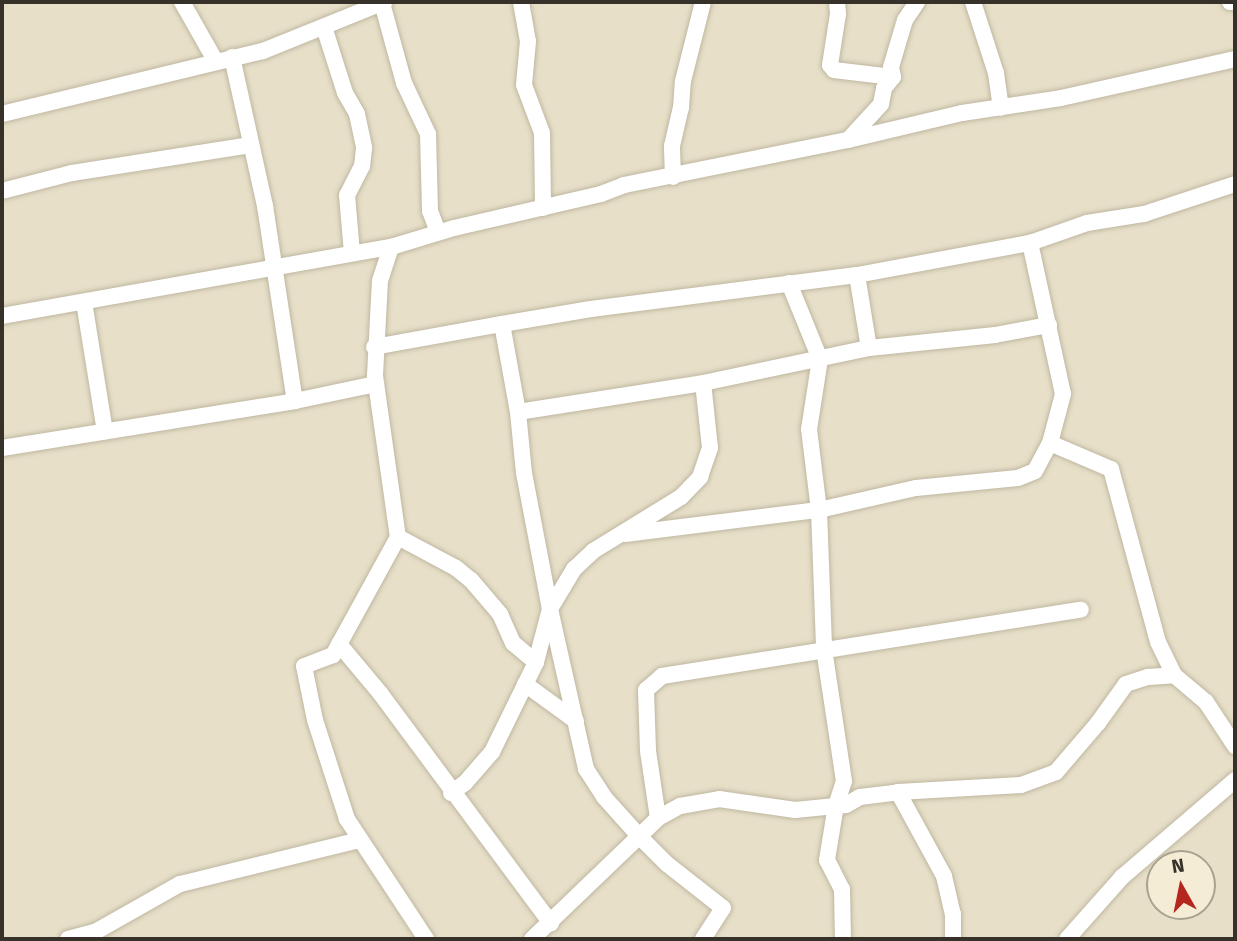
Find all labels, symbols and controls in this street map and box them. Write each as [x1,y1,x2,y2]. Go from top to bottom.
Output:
north arrow [1146,850,1216,920]
text: N [1170,853,1186,878]

